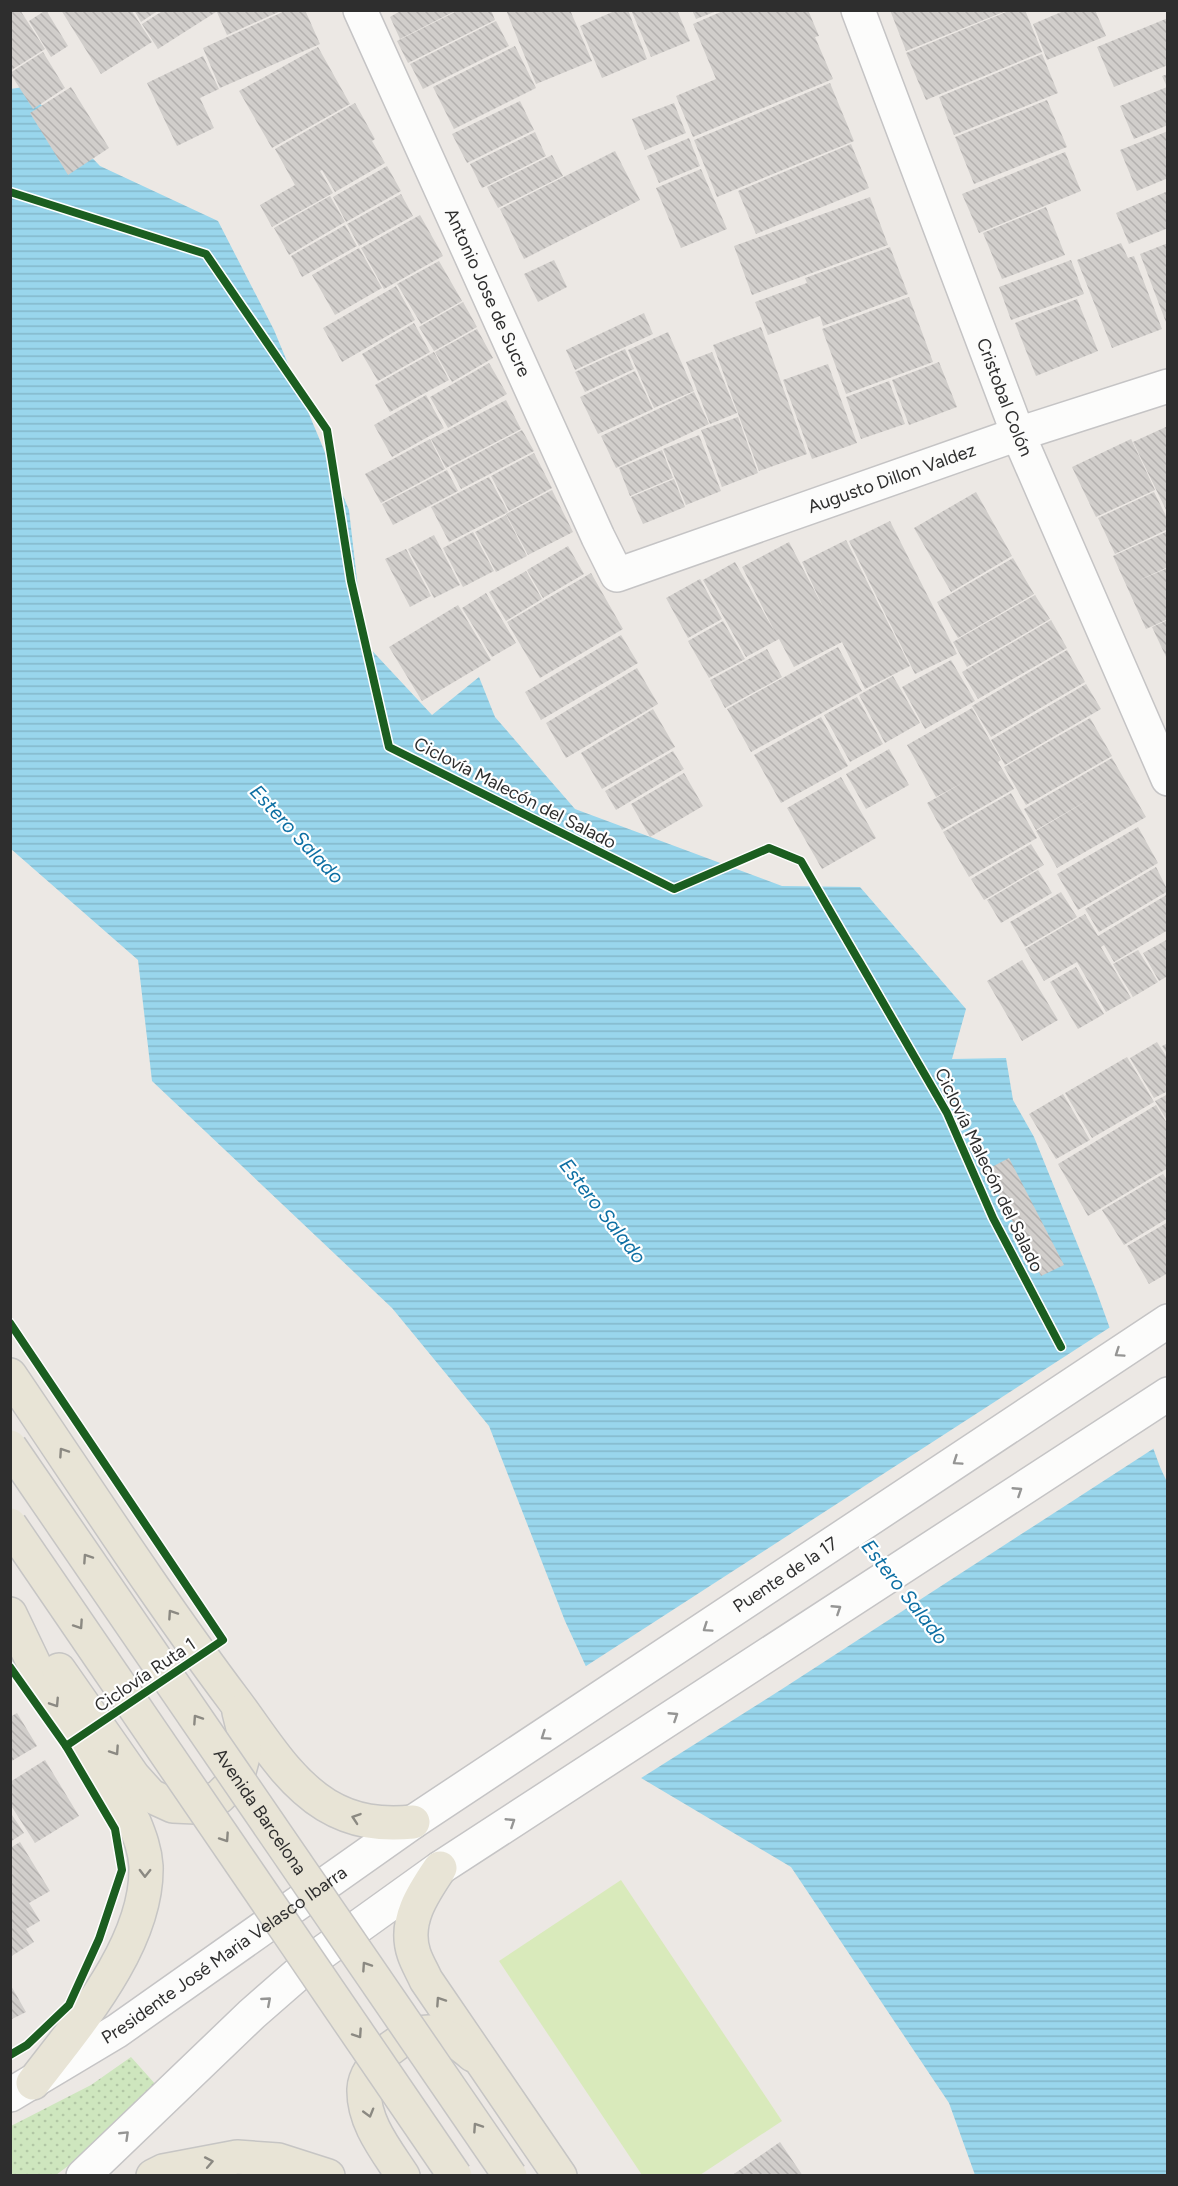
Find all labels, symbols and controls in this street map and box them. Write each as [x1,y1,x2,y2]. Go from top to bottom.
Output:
street label: Antonio Jose de Sucre [440,205,535,380]
street label: Cristobal Colón [972,335,1037,460]
street label: Augusto Dillon Valdez [805,439,979,518]
street label: Ciclovía Malecón del Salado [410,732,620,854]
water label: Estero Salado [245,779,349,889]
street label: Ciclovía Malecón del Salado [930,1064,1048,1276]
water label: Estero Salado [555,1154,652,1269]
one-way arrow [1115,1346,1126,1357]
one-way arrow [59,1448,70,1459]
one-way arrow [952,1454,963,1465]
one-way arrow [1012,1488,1023,1499]
street label: Puente de la 17 [729,1532,842,1617]
water label: Estero Salado [857,1535,954,1650]
one-way arrow [82,1554,94,1564]
one-way arrow [831,1606,842,1617]
one-way arrow [168,1610,179,1621]
one-way arrow [72,1619,83,1630]
one-way arrow [703,1620,713,1632]
street label: Ciclovía Ruta 1 [90,1633,200,1717]
one-way arrow [48,1697,59,1708]
one-way arrow [668,1711,678,1723]
one-way arrow [193,1715,204,1726]
one-way arrow [541,1729,552,1740]
one-way arrow [108,1744,119,1755]
street label: Avenida Barcelona [209,1744,311,1879]
one-way arrow [351,1812,362,1825]
one-way arrow [504,1818,515,1829]
one-way arrow [218,1832,229,1843]
street label: Presidente José Maria Velasco Ibarra [97,1861,351,2049]
one-way arrow [139,1868,151,1877]
one-way arrow [362,1962,373,1973]
one-way arrow [436,1996,447,2007]
one-way arrow [260,1997,271,2008]
one-way arrow [351,2028,363,2038]
one-way arrow [362,2107,374,2118]
one-way arrow [473,2123,484,2134]
one-way arrow [118,2131,129,2142]
one-way arrow [204,2157,214,2170]

